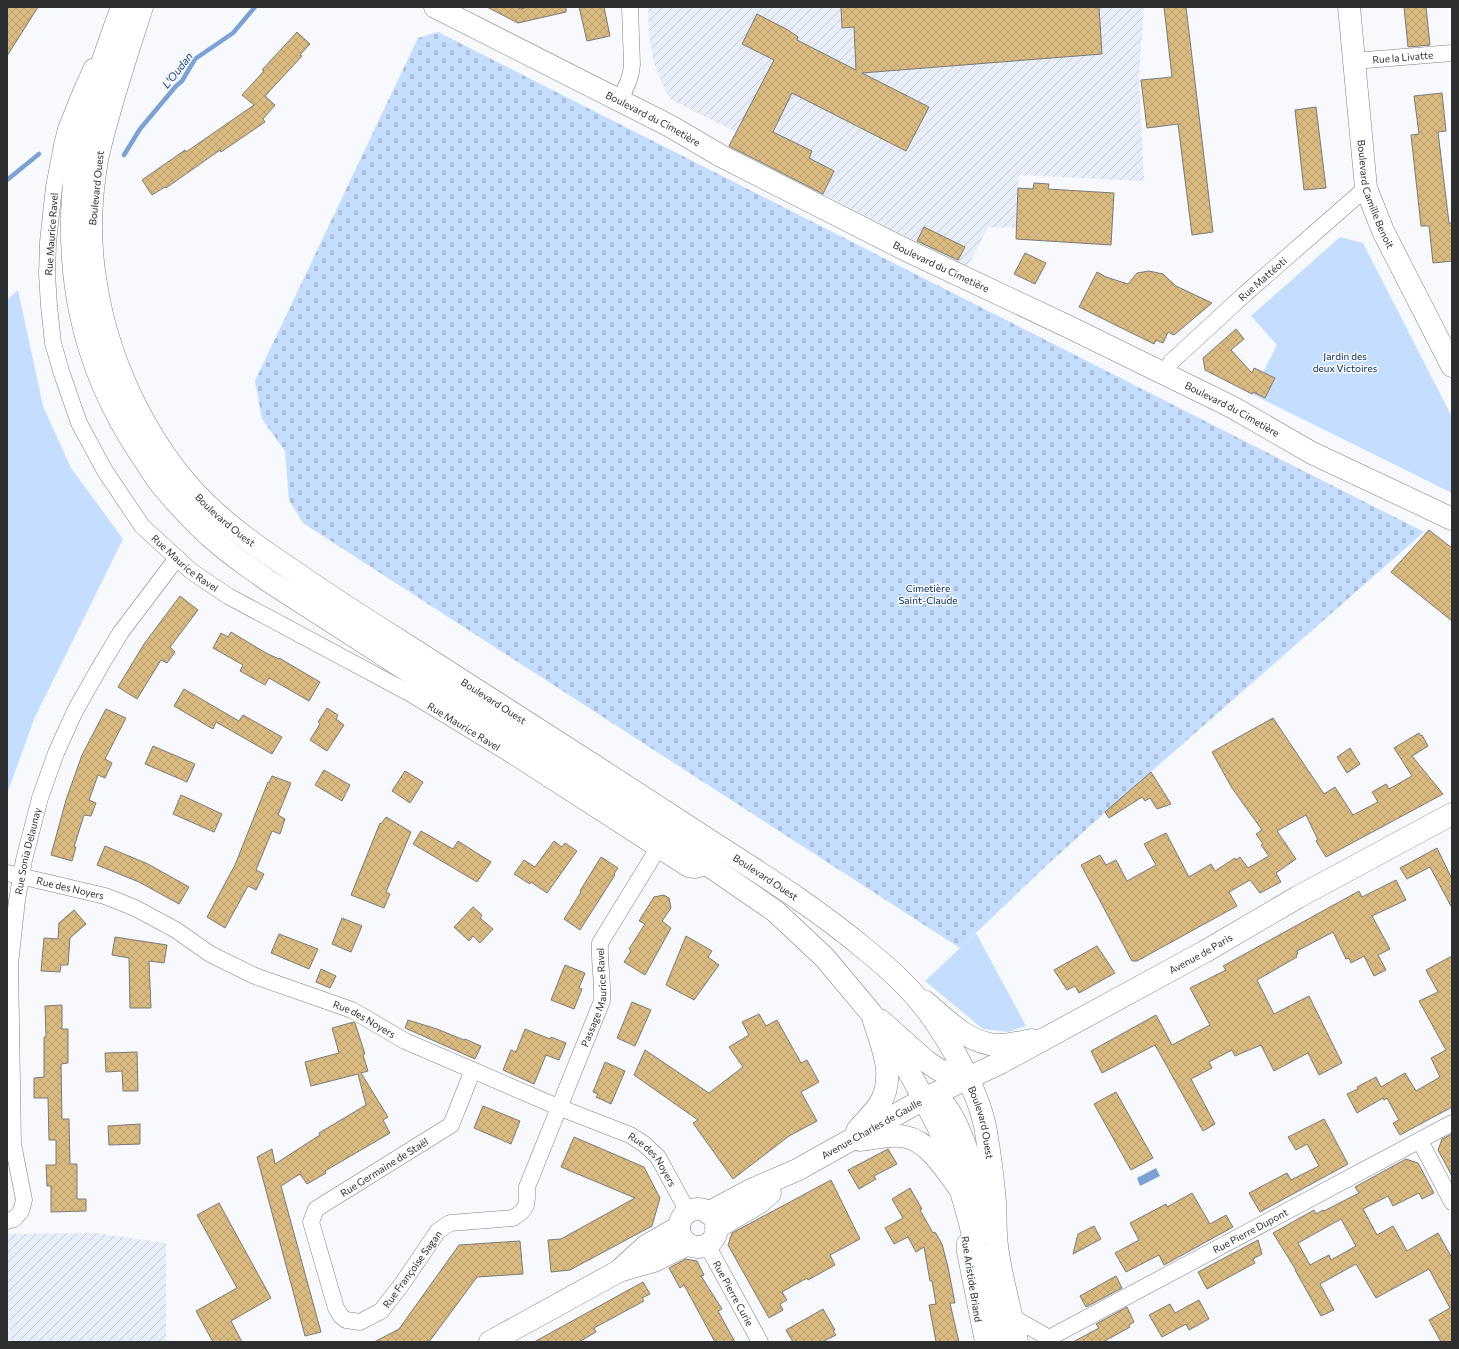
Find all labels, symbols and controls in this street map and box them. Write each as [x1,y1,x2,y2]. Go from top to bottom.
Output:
water label: L'Oudan [159,49,195,91]
street label: Rue la Livatte [1372,49,1434,65]
street label: Boulevard du Cimetière [604,89,703,149]
street label: Boulevard Camille Benoit [1355,139,1397,250]
street label: Boulevard Ouest [86,150,106,226]
street label: Rue Maurice Ravel [42,192,60,276]
street label: Boulevard du Cimetière [891,238,991,295]
street label: Rue Mattéoti [1236,254,1289,303]
park label: Jardin des deux Victoires [1313,350,1378,374]
street label: Boulevard du Cimetière [1183,379,1282,439]
street label: Boulevard Ouest [193,491,258,549]
street label: Rue Maurice Ravel [149,532,221,594]
park label: Cimetière Saint-Claude [899,582,957,606]
street label: Boulevard Ouest [459,676,529,726]
street label: Rue Maurice Ravel [425,700,503,753]
street label: Rue Sonia Delaunay [12,806,43,895]
street label: Boulevard Ouest [731,851,800,903]
street label: Rue des Noyers [35,874,106,902]
street label: Avenue de Paris [1167,931,1235,976]
street label: Passage Maurice Ravel [578,948,608,1048]
street label: Rue des Noyers [332,998,398,1040]
street label: Boulevard Ouest [966,1084,996,1160]
street label: Avenue Charles de Gaulle [819,1096,923,1161]
street label: Rue des Noyers [626,1130,679,1189]
street label: Rue Germaine de Staël [338,1135,430,1199]
street label: Rue Pierre Dupont [1211,1206,1290,1256]
street label: Rue Françoise Sagan [380,1228,444,1310]
street label: Rue Aristide Briand [959,1235,985,1323]
street label: Rue Pierre Curie [711,1258,756,1328]

